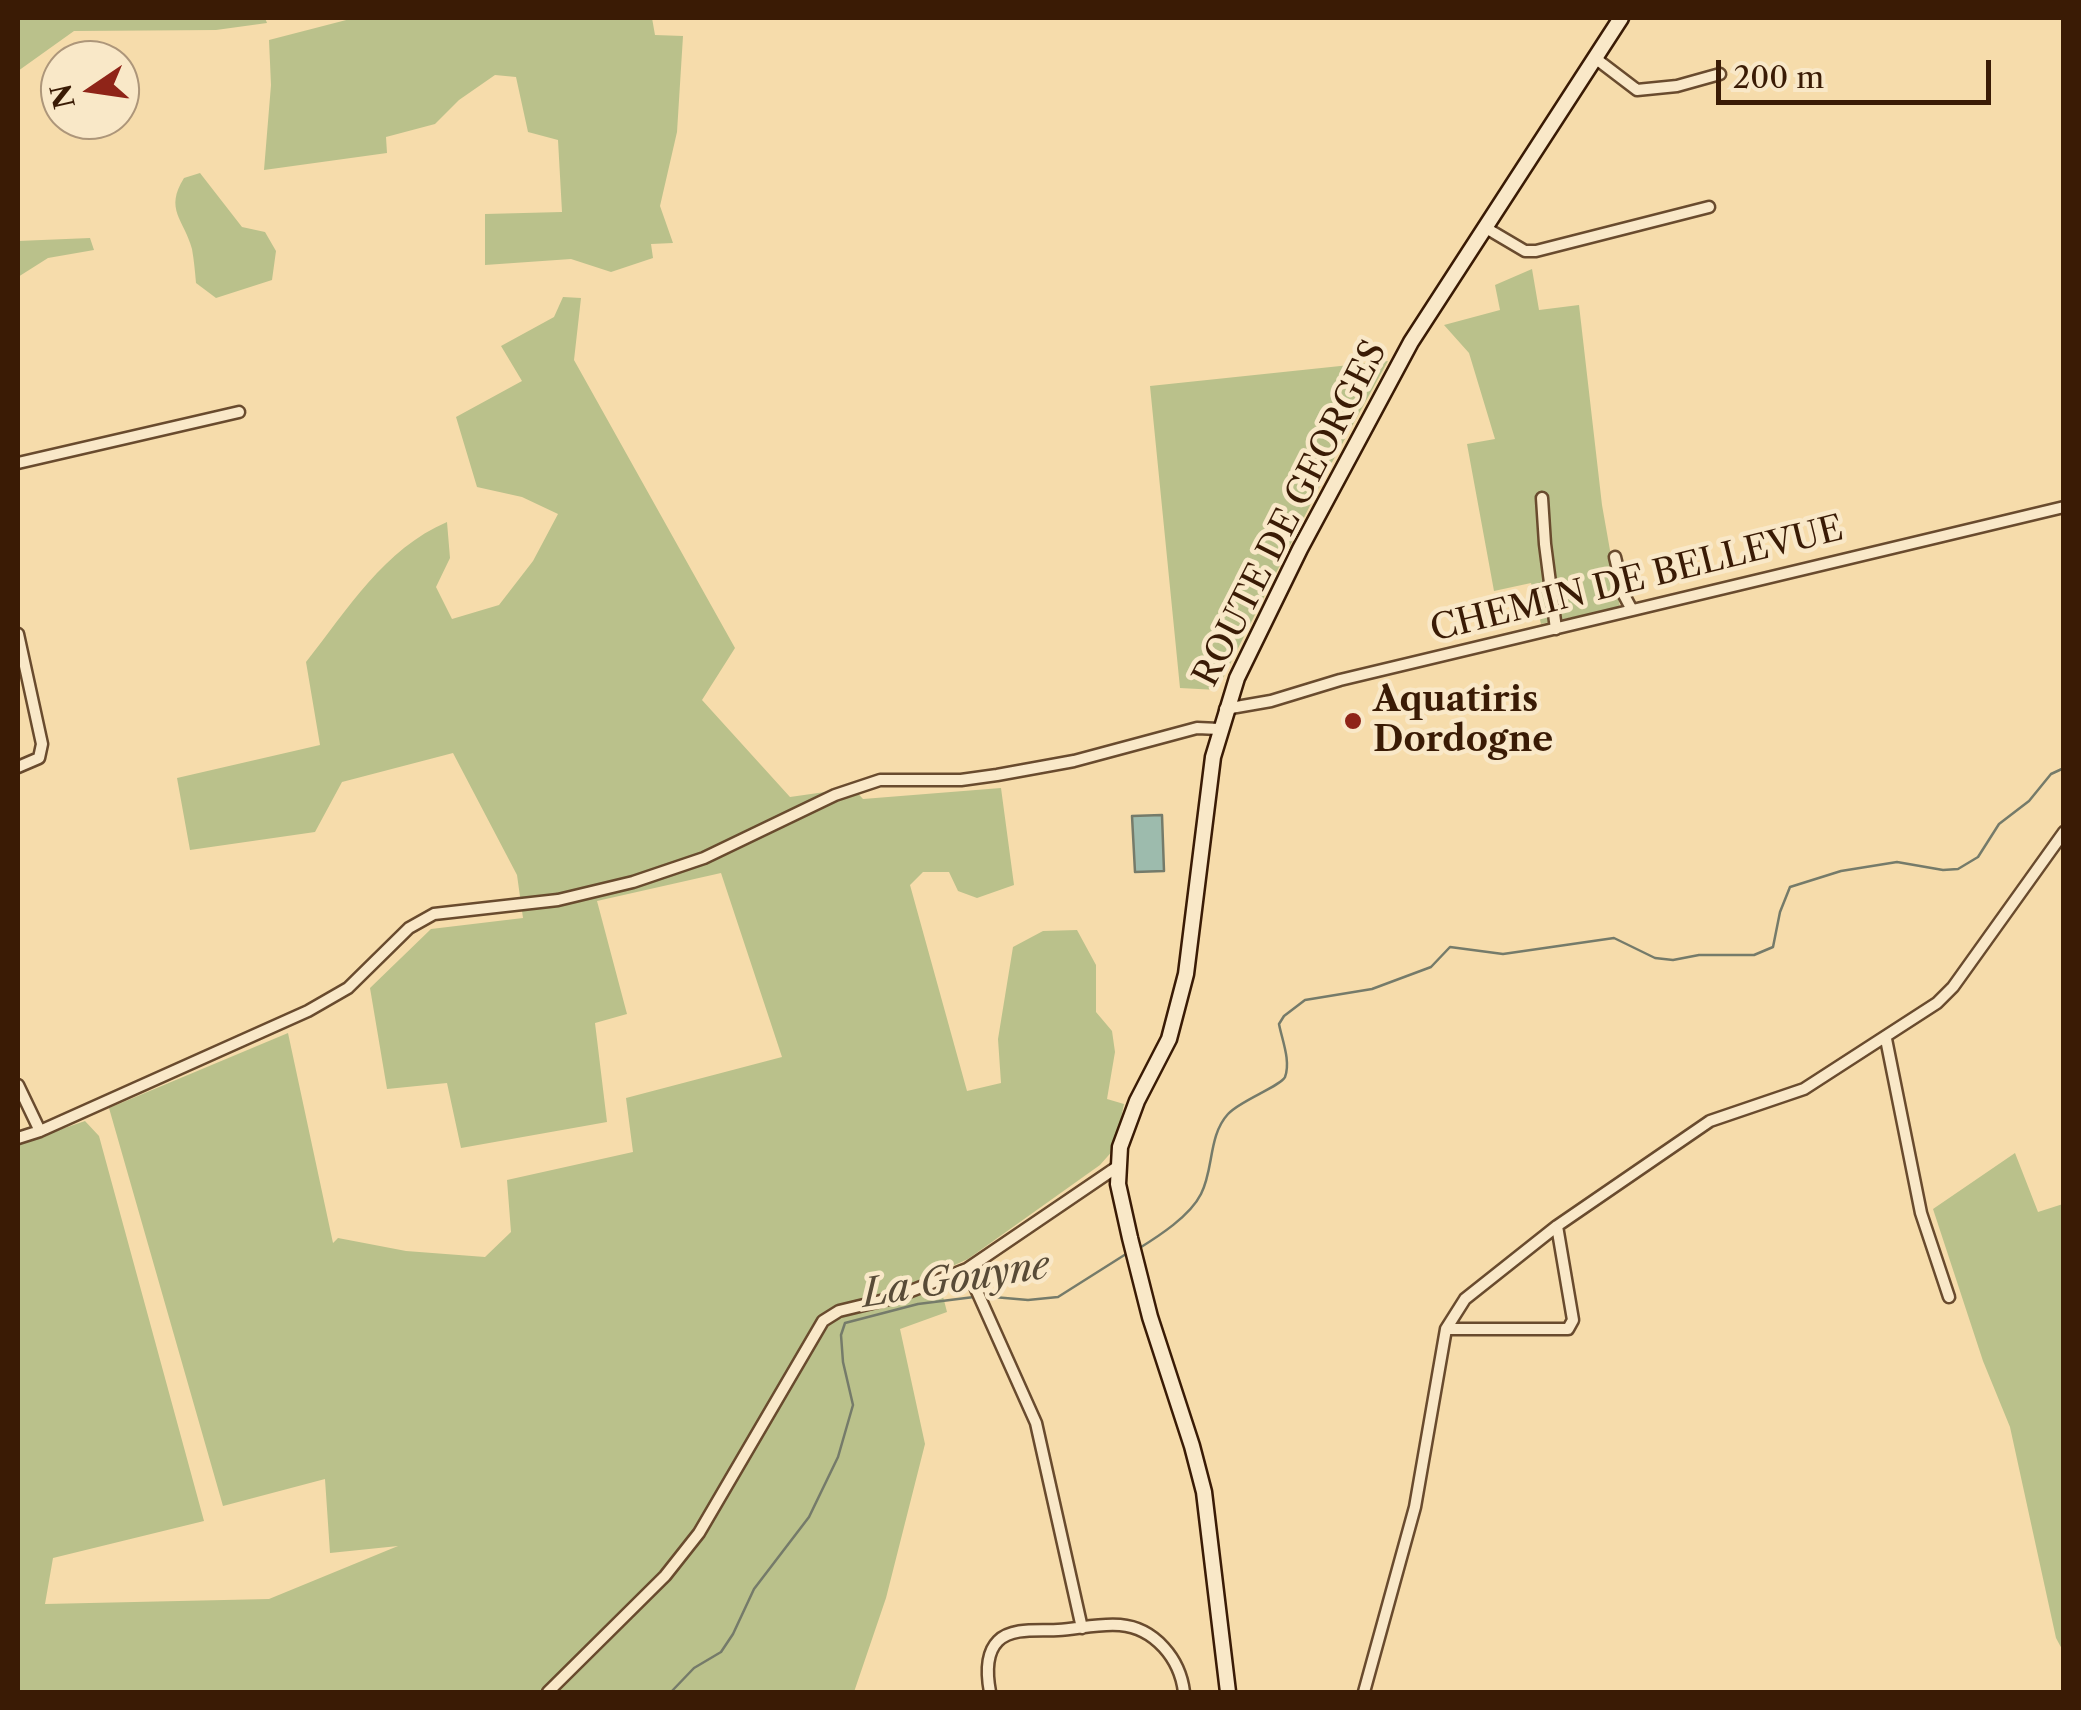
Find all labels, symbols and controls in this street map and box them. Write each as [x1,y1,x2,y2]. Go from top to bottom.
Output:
north arrow [40,40,140,140]
scale bar [1721,40,1996,102]
text: 200 m [1733,59,1824,96]
text: N [43,81,82,112]
street label: ROUTE DE GEORGES [1186,334,1396,694]
street label: CHEMIN DE BELLEVUE [1426,508,1848,652]
place label: Aquatiris Dordogne [1373,680,1553,762]
marker: Aquatiris Dordogne [1342,710,1364,732]
water label: La Gouyne [859,1244,1053,1318]

